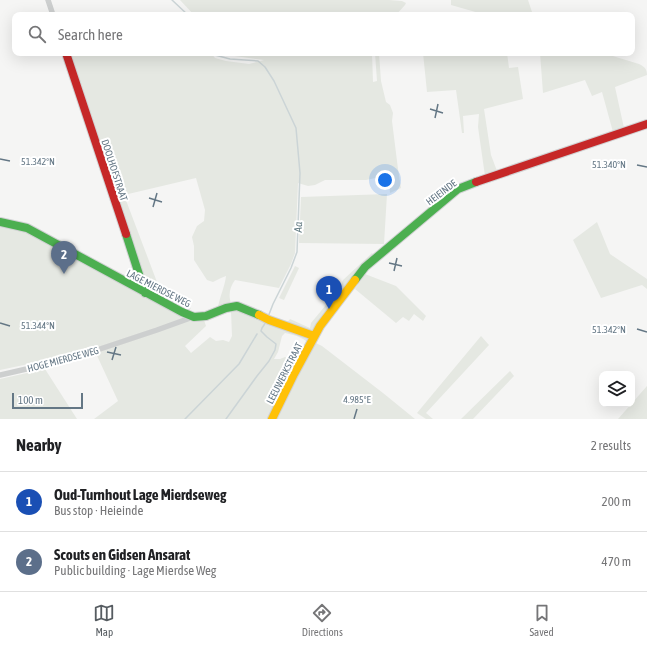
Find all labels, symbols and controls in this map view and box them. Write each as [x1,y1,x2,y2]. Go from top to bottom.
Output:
search box [12,12,635,56]
icon: search [26,23,48,45]
text: Search here [58,26,123,43]
street label: DOOLHOFSTRAAT [99,138,130,203]
text: 51.342°N [21,156,55,167]
text: 51.340°N [592,159,626,170]
your location [375,170,395,190]
street label: HEIEINDE [424,177,459,207]
water label: Aa [292,222,304,233]
pin: 2 [51,241,77,274]
street label: LAGE MIERDSE WEG [125,268,193,309]
pin: 1 [316,276,342,309]
text: 51.344°N [21,320,55,331]
text: 51.342°N [592,324,626,335]
street label: LEEUWERKSTRAAT [264,340,305,406]
street label: HOGE MIERDSE WEG [26,345,100,374]
map controls [599,371,635,407]
button: layers [599,371,635,407]
scale bar [12,391,83,410]
text: 100 m [18,394,43,406]
text: 4.985°E [343,394,372,405]
text: Nearby [16,435,62,455]
text: 2 results [591,438,631,453]
text: Oud-Turnhout Lage Mierdseweg [54,486,227,503]
text: 1 [26,494,32,509]
text: 200 m [602,494,631,509]
text: Bus stop · Heieinde [54,503,143,518]
text: Scouts en Gidsen Ansarat [54,546,190,563]
text: 2 [26,554,32,569]
text: 470 m [602,554,631,569]
text: Public building · Lage Mierdse Weg [54,563,216,578]
tab: Map [93,602,115,638]
tab: Directions [302,602,343,638]
tab: Saved [529,602,554,638]

